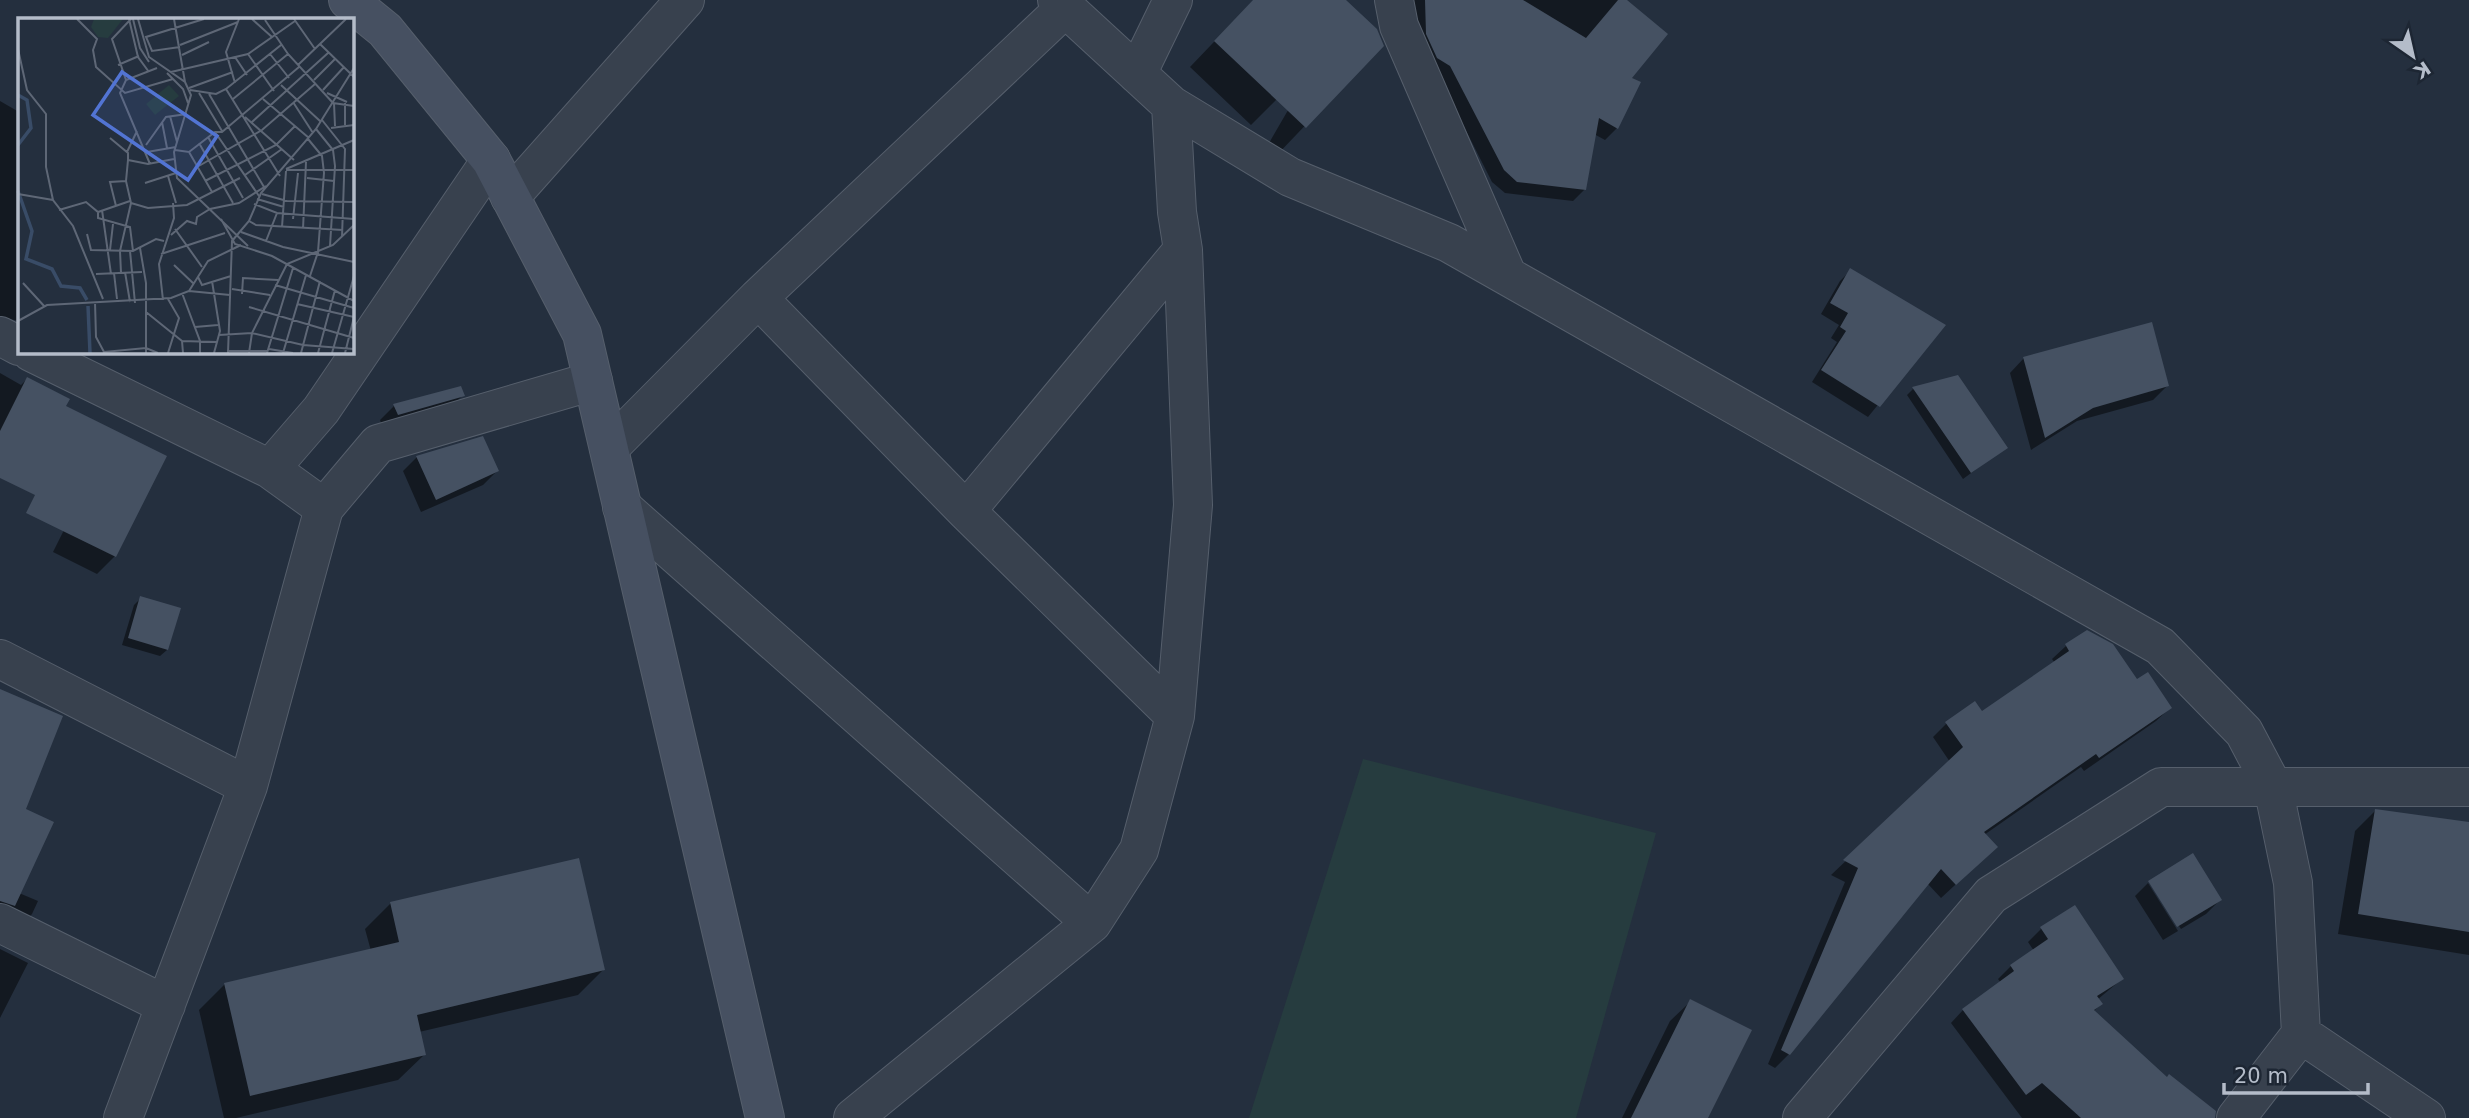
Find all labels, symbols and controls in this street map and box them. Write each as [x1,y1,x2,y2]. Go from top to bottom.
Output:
inset map [18,18,354,354]
north arrow [2378,21,2448,91]
text: K [2409,57,2435,84]
scale bar [2224,1052,2368,1096]
text: 20 m [2234,1064,2288,1088]

